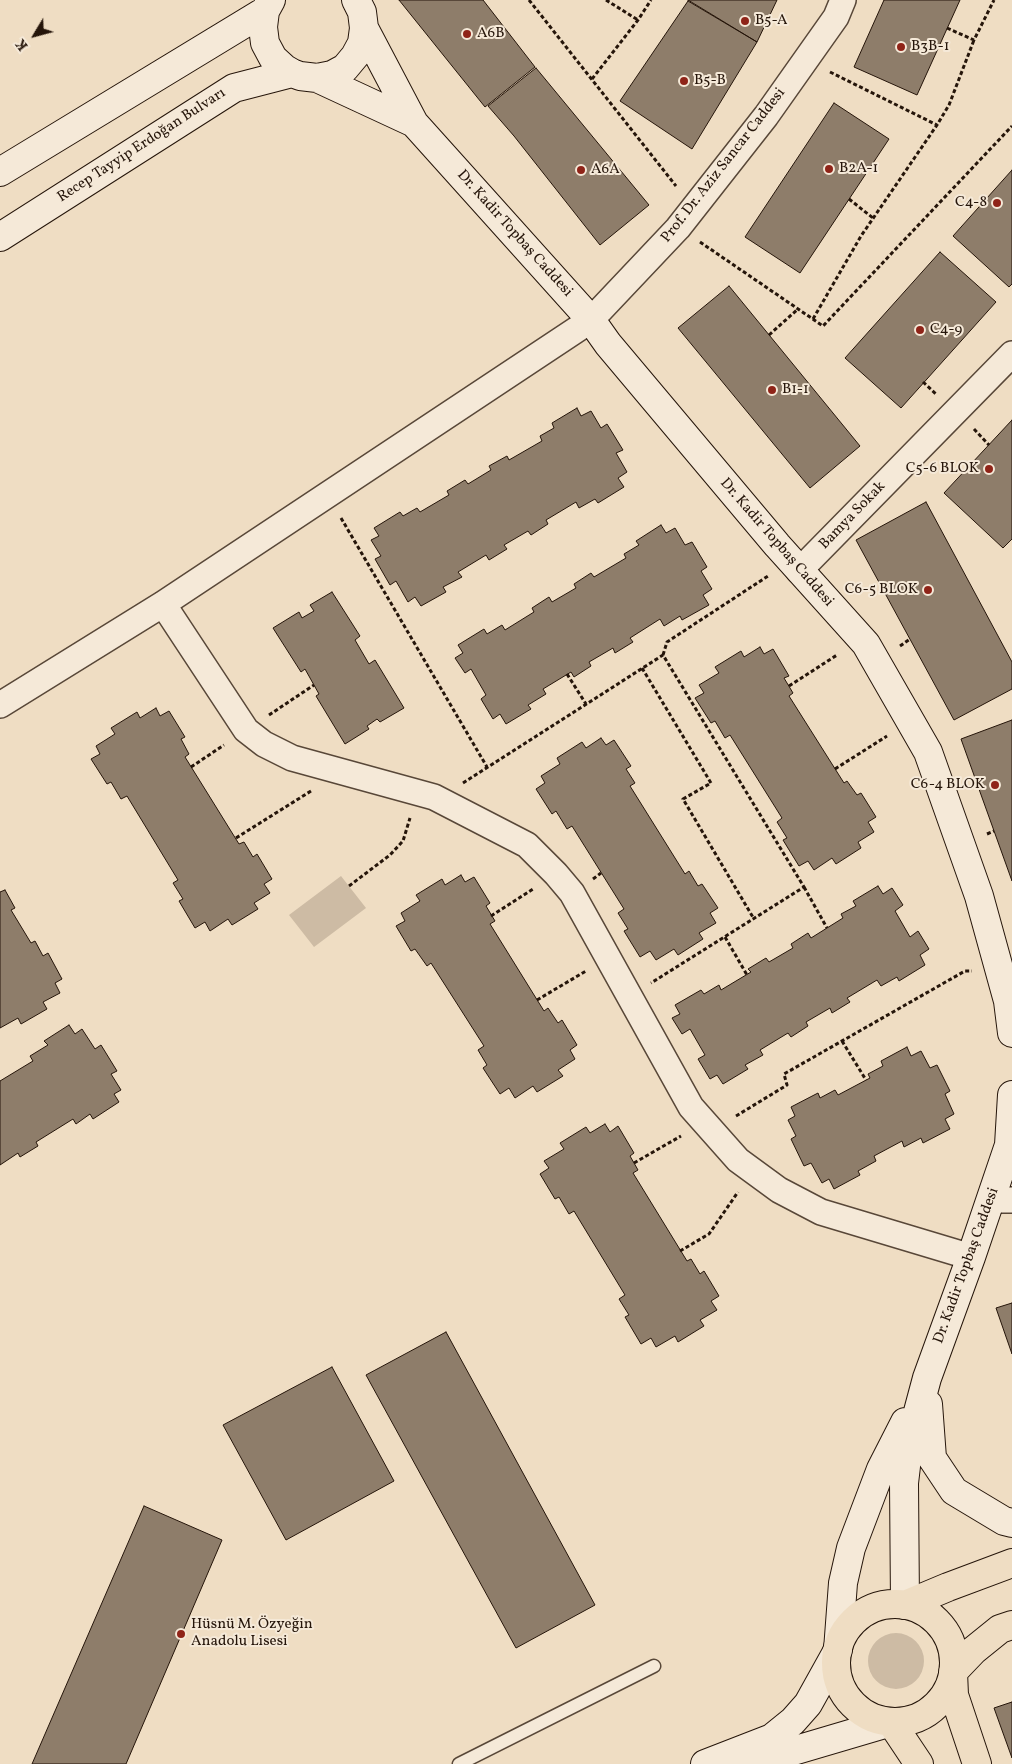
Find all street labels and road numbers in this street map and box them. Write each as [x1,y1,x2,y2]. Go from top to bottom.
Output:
street label: Recep Tayyip Erdoğan Bulvarı [54,85,230,207]
street label: Prof. Dr. Aziz Sancar Caddesi [658,85,790,247]
street label: Dr. Kadir Topbaş Caddesi [452,167,576,301]
street label: Dr. Kadir Topbaş Caddesi [715,475,837,611]
street label: Bamya Sokak [816,478,890,554]
street label: Dr. Kadir Topbaş Caddesi [930,1186,1004,1346]

